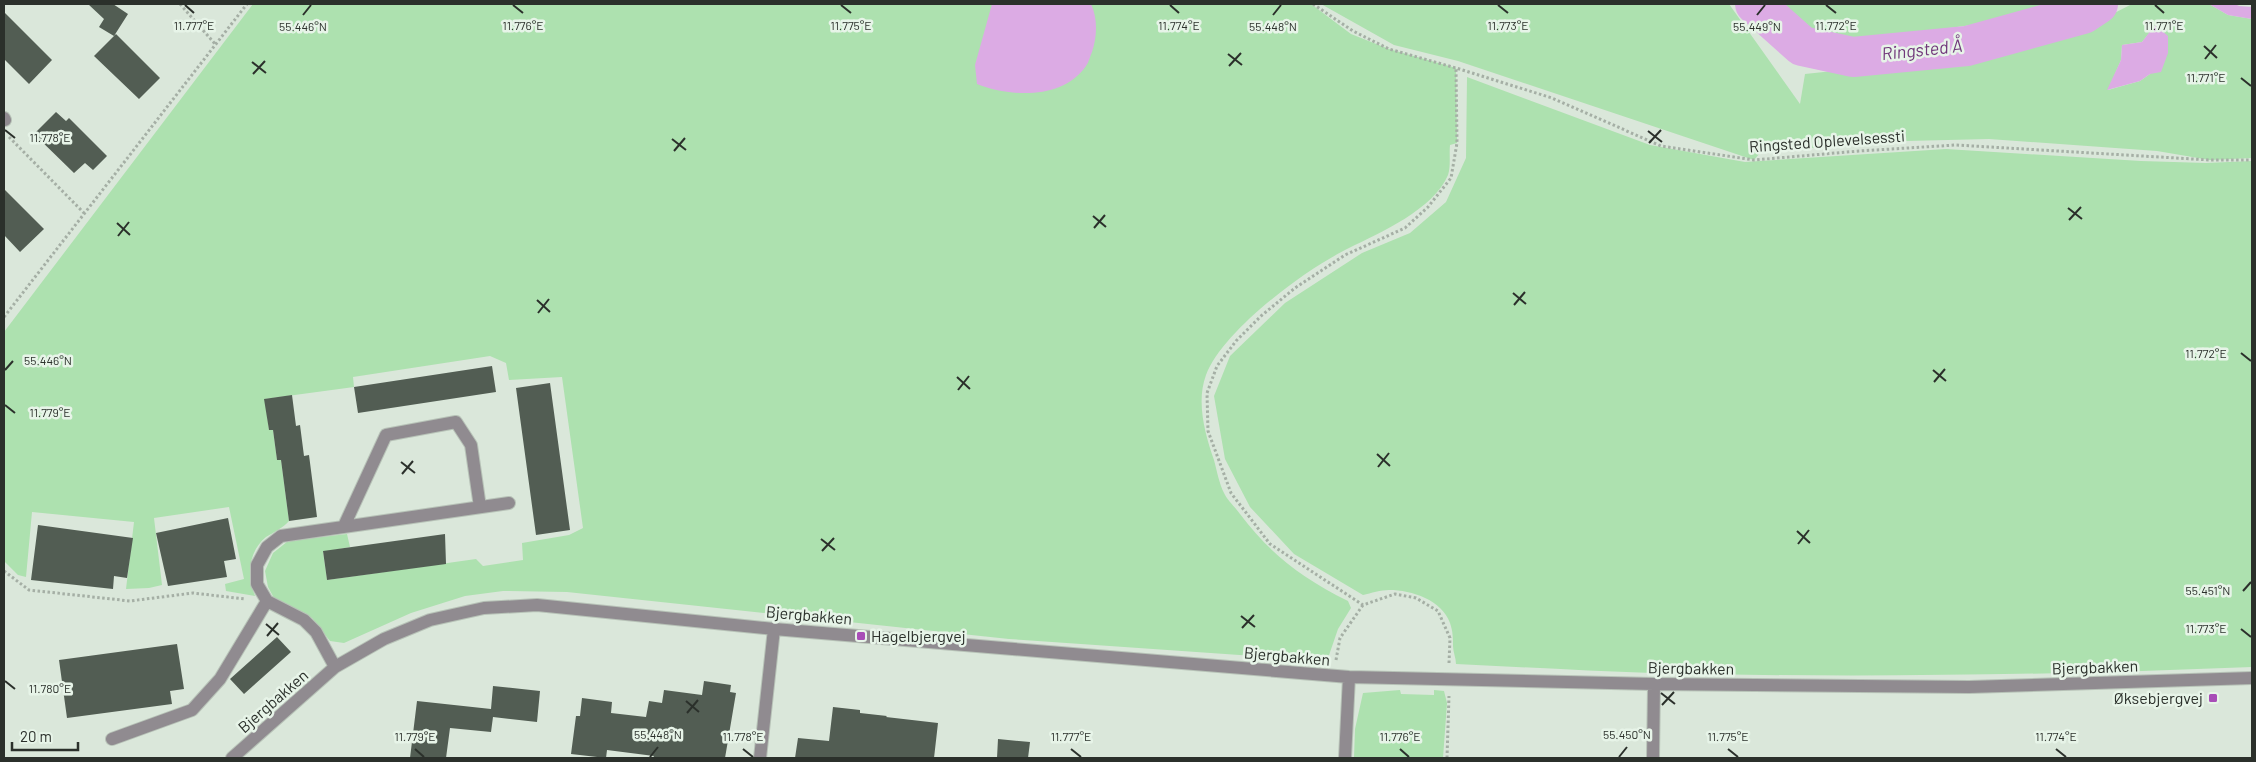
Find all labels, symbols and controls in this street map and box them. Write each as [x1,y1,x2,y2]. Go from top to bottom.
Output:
text: 11.777°E [174,18,214,32]
text: 11.776°E [502,18,544,32]
text: 11.775°E [830,18,872,32]
text: 11.774°E [1158,18,1200,32]
text: 11.773°E [1487,18,1529,32]
text: 11.772°E [1815,18,1857,32]
text: 11.771°E [2144,18,2184,32]
text: 55.446°N [279,19,327,33]
text: 55.448°N [1249,19,1297,33]
text: 55.449°N [1733,19,1781,33]
water label: Ringsted Å [1880,34,1963,64]
text: 11.771°E [2186,70,2226,84]
street label: Ringsted Oplevelsessti [1748,126,1906,155]
text: 11.778°E [29,130,71,144]
text: 11.772°E [2185,346,2227,360]
text: 55.446°N [24,353,72,367]
text: 11.779°E [29,405,71,419]
text: 55.451°N [2185,583,2231,597]
street label: Bjergbakken [765,601,853,628]
text: 11.773°E [2185,621,2227,635]
place label: Hagelbjergvej [871,626,966,645]
marker: Hagelbjergvej [855,630,867,642]
street label: Bjergbakken [1243,642,1331,669]
street label: Bjergbakken [2051,655,2139,678]
street label: Bjergbakken [1648,657,1734,678]
street label: Bjergbakken [234,665,312,736]
text: 11.780°E [29,681,71,695]
place label: Øksebjergvej [2114,688,2203,707]
marker: Øksebjergvej [2207,692,2219,704]
scale bar [12,720,79,752]
text: 20 m [20,727,52,745]
text: 55.448°N [634,727,682,741]
text: 55.450°N [1603,727,1651,741]
text: 11.779°E [394,729,436,743]
text: 11.778°E [722,729,764,743]
text: 11.777°E [1051,729,1091,743]
text: 11.776°E [1379,729,1421,743]
text: 11.775°E [1707,729,1749,743]
text: 11.774°E [2035,729,2077,743]

